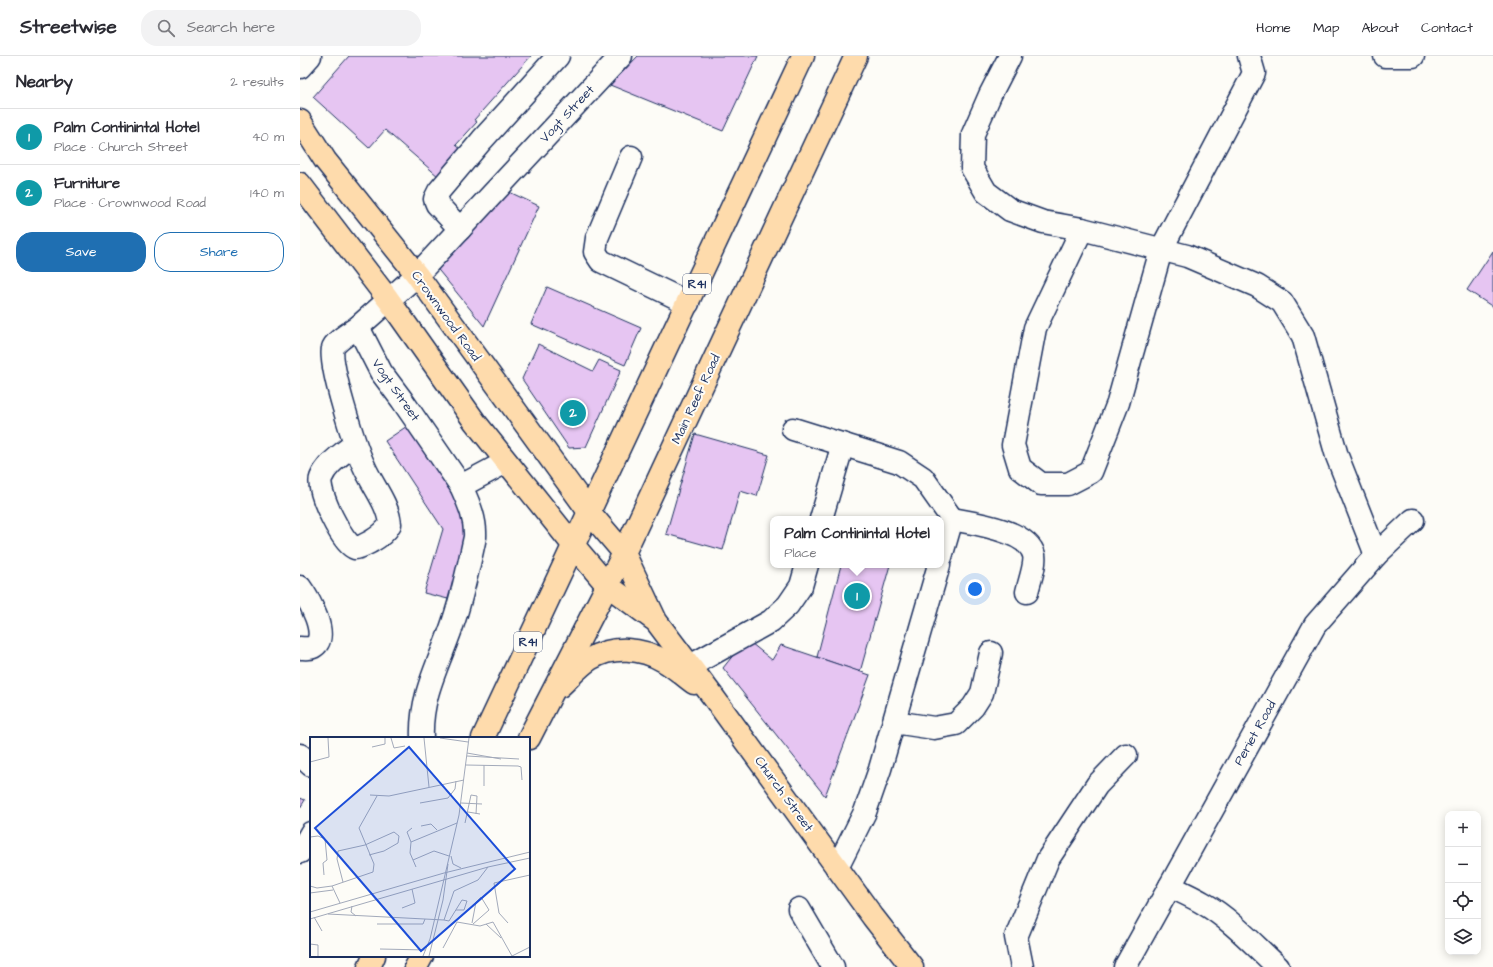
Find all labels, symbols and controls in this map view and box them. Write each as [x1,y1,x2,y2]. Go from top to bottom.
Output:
search box [141,10,421,46]
text: Streetwise [20,14,117,41]
icon: search [155,17,177,39]
text: Search here [187,17,275,38]
text: Home [1256,18,1291,38]
text: Map [1313,18,1339,38]
text: About [1361,18,1399,38]
text: Contact [1421,18,1473,38]
text: Nearby [16,70,73,94]
text: 2 results [230,73,284,91]
street label: Vogt Street [536,81,600,147]
text: Palm Continintal Hotel [54,117,200,138]
text: 1 [28,128,30,146]
text: 40 m [252,128,284,146]
text: Place · Church Street [54,138,188,156]
text: Furniture [54,173,120,194]
text: 2 [25,184,33,202]
text: 140 m [250,184,284,202]
text: Place · Crownwood Road [54,194,206,212]
button: Save [16,232,146,272]
button: Share [154,232,284,272]
street label: Crownwood Road [407,267,485,365]
road number: R41 [683,274,711,294]
street label: Main Reef Road [667,351,725,447]
street label: Vogt Street [367,355,425,426]
pin: 2 [560,398,586,428]
popup [770,516,944,568]
text: Palm Continintal Hotel [784,523,930,544]
text: Place [784,544,816,562]
your location [965,579,985,599]
pin: 1 [844,581,870,611]
road number: R41 [514,632,542,652]
street label: Periet Road [1230,697,1280,769]
inset map [310,737,530,957]
street label: Church Street [750,753,818,836]
map controls [1445,811,1481,955]
button: + [1445,811,1481,847]
button: − [1445,847,1481,883]
button: locate [1445,883,1481,919]
button: layers [1445,919,1481,955]

